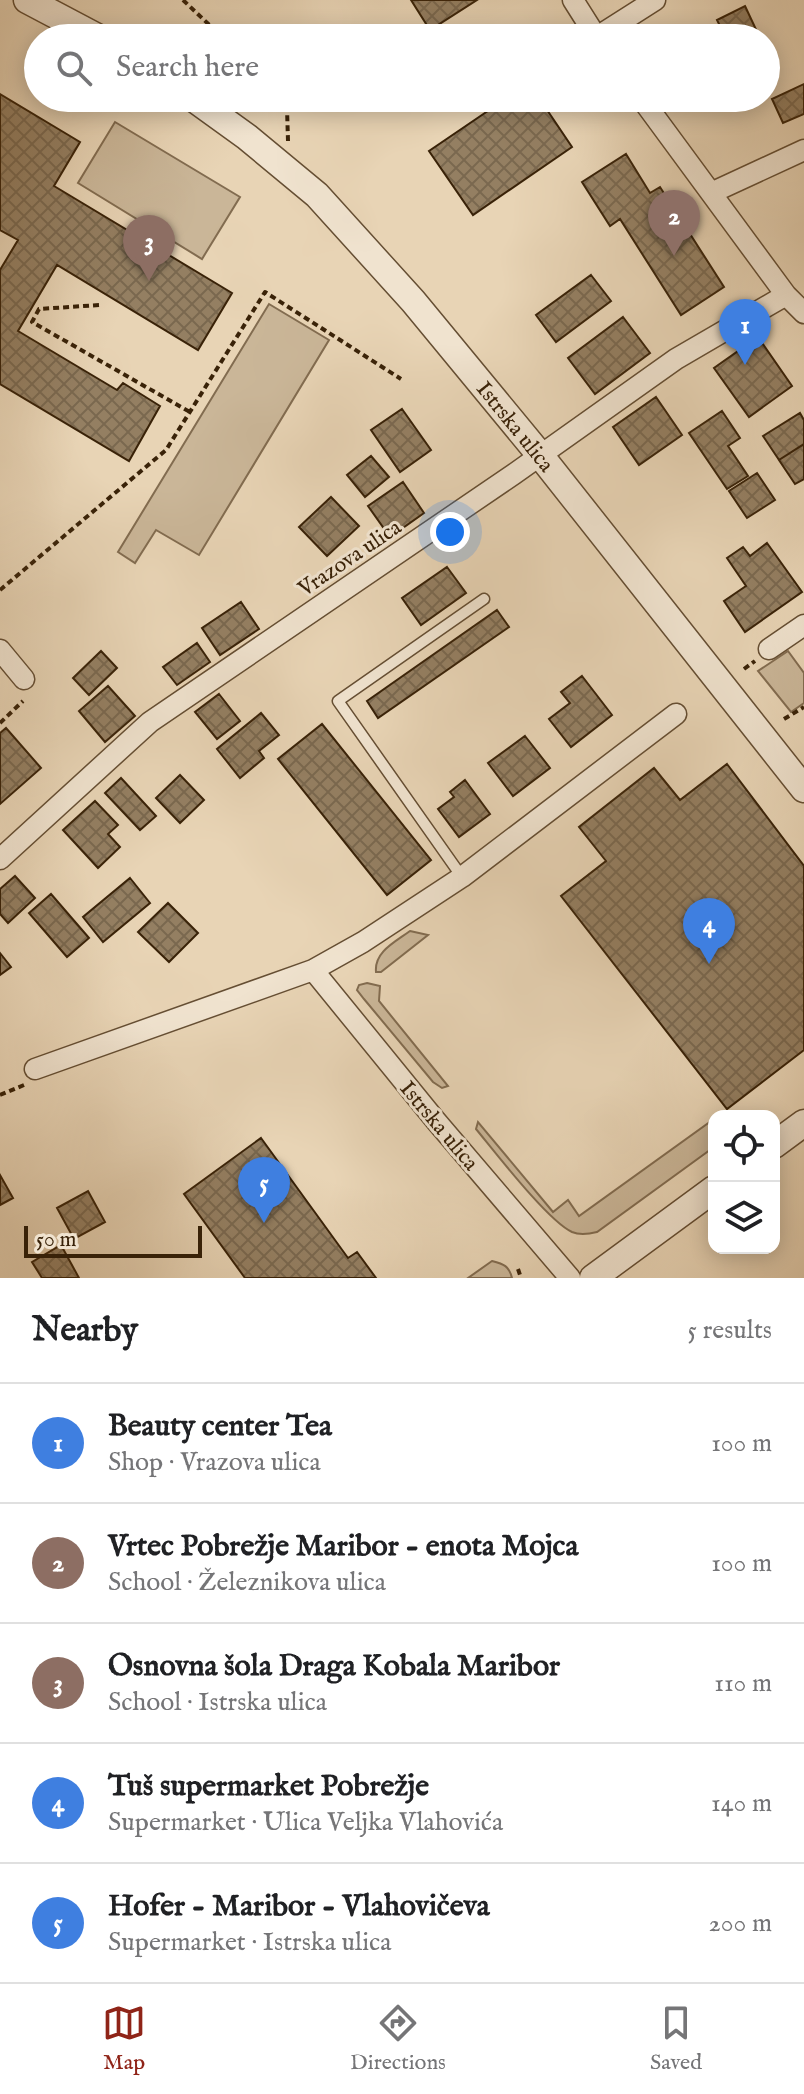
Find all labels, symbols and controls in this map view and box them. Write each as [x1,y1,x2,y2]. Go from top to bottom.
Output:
search box [24,24,780,112]
icon: search [52,46,96,90]
text: Search here [116,49,259,87]
pin: 2 [648,190,700,256]
pin: 3 [123,215,175,281]
pin: 1 [719,299,771,365]
street label: Istrska ulica [469,376,560,479]
your location [430,512,470,552]
street label: Vrazova ulica [292,514,408,604]
pin: 4 [683,898,735,964]
street label: Istrska ulica [393,1076,484,1177]
map controls [708,1110,780,1254]
button: locate [708,1110,780,1182]
pin: 5 [238,1157,290,1223]
button: layers [708,1182,780,1254]
scale bar [24,1222,202,1258]
text: 50 m [36,1226,77,1254]
text: Nearby [32,1309,138,1352]
text: 5 results [688,1314,772,1347]
text: Beauty center Tea [108,1408,332,1446]
text: 1 [53,1427,63,1460]
text: 100 m [711,1427,772,1460]
text: Shop · Vrazova ulica [108,1446,321,1479]
text: Vrtec Pobrežje Maribor - enota Mojca [108,1528,578,1566]
text: 2 [52,1547,64,1580]
text: 100 m [711,1547,772,1580]
text: School · Železnikova ulica [108,1566,386,1599]
text: Osnovna šola Draga Kobala Maribor [108,1648,560,1686]
text: 3 [53,1667,63,1700]
text: 110 m [714,1667,772,1700]
text: School · Istrska ulica [108,1686,327,1719]
text: Tuš supermarket Pobrežje [108,1768,429,1806]
text: 4 [52,1787,64,1820]
text: 140 m [711,1787,772,1820]
text: Supermarket · Ulica Veljka Vlahovića [108,1806,503,1839]
text: Hofer - Maribor - Vlahovičeva [108,1888,490,1926]
text: 5 [53,1907,63,1940]
text: 200 m [708,1907,772,1940]
text: Supermarket · Istrska ulica [108,1926,391,1959]
tab: Map [102,2001,146,2077]
tab: Directions [350,2001,446,2077]
tab: Saved [650,2001,702,2077]

